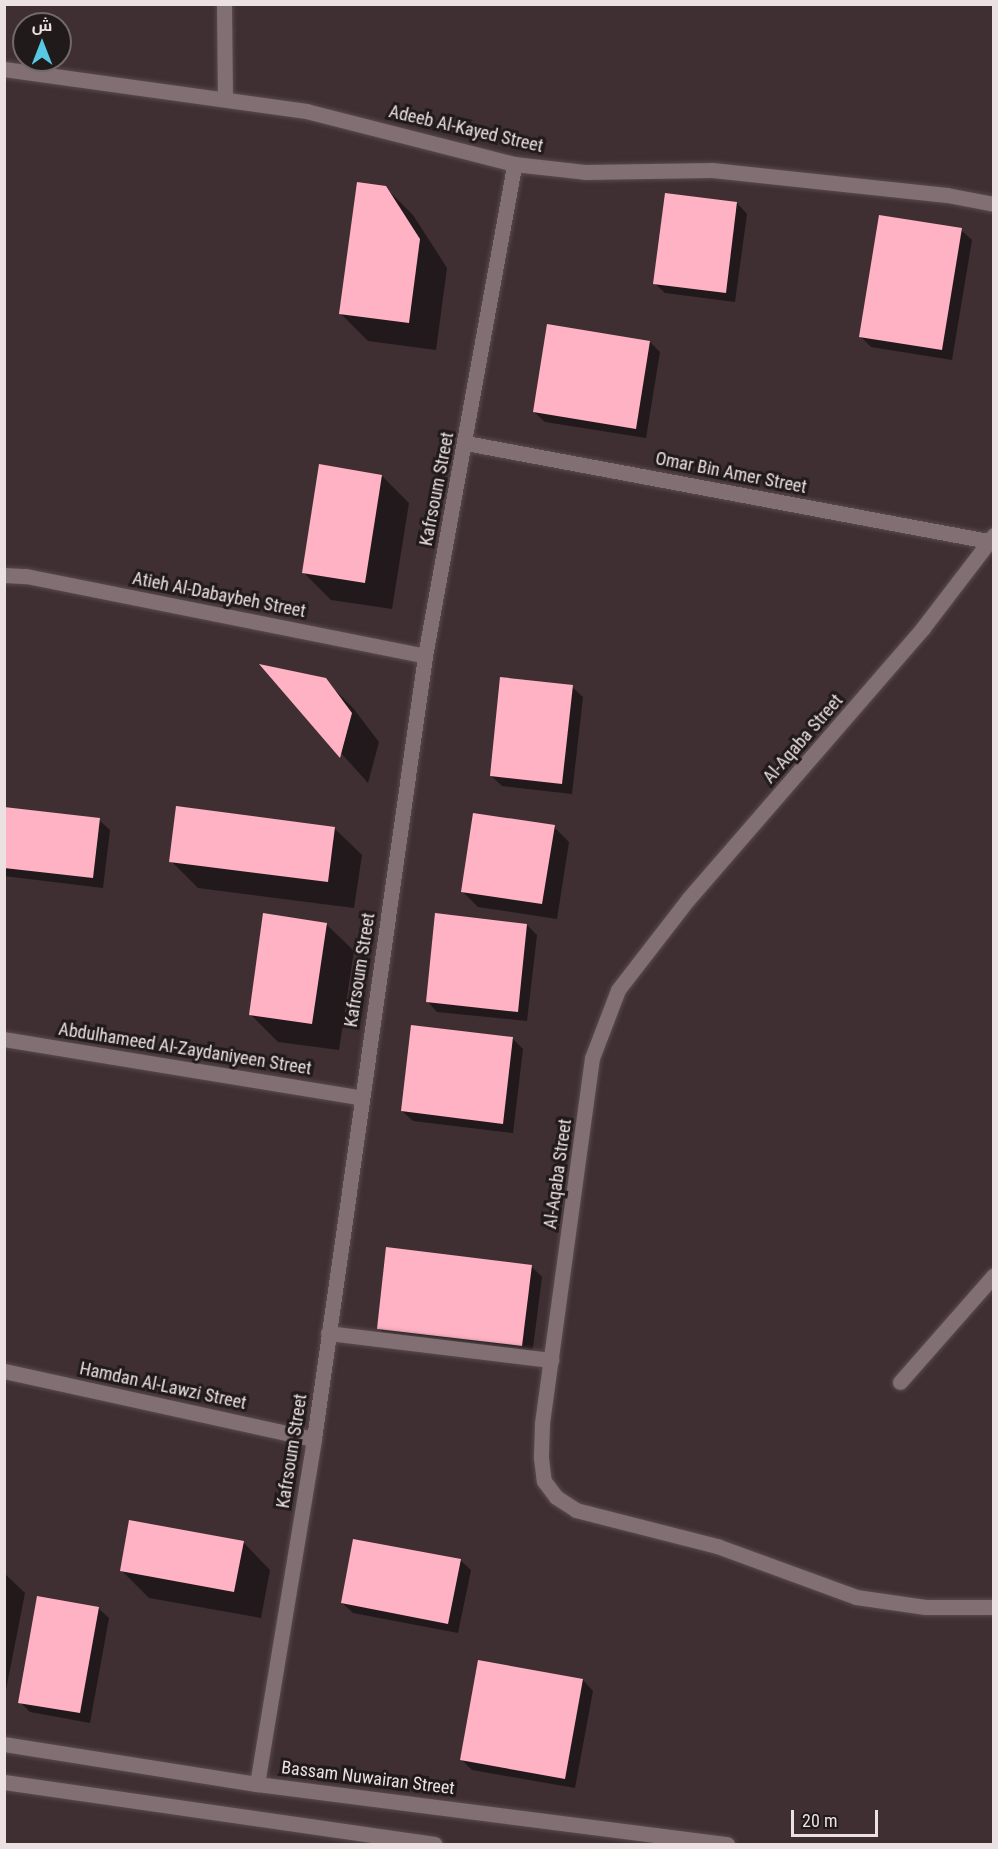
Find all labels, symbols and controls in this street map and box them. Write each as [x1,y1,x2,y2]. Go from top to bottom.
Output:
north arrow [12,12,72,72]
text: ش [32,16,52,35]
street label: Adeeb Al-Kayed Street [387,101,545,157]
street label: Kafrsoum Street [415,430,459,548]
street label: Omar Bin Amer Street [654,448,808,498]
street label: Atieh Al-Dabaybeh Street [131,568,307,622]
street label: Al-Aqaba Street [759,690,847,788]
street label: Kafrsoum Street [340,911,380,1029]
street label: Abdulhameed Al-Zaydaniyeen Street [57,1018,313,1080]
street label: Al-Aqaba Street [540,1118,576,1230]
street label: Hamdan Al-Lawzi Street [78,1358,248,1414]
street label: Kafrsoum Street [272,1392,312,1510]
street label: Bassam Nuwairan Street [280,1757,456,1799]
scale bar [794,1798,881,1836]
text: 20 m [802,1810,837,1831]

